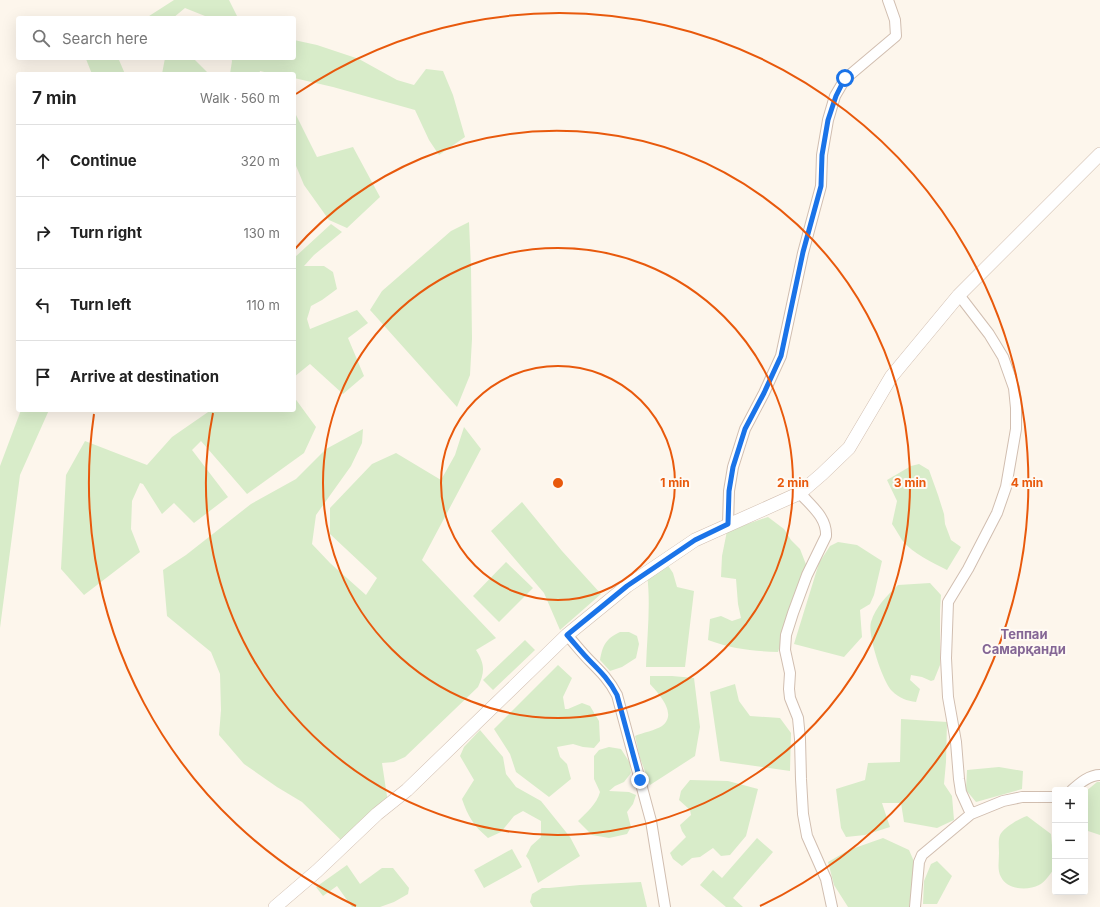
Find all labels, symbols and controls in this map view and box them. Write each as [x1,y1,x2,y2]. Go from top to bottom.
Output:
search box [16,16,296,60]
icon: search [30,27,52,49]
text: Search here [62,29,148,48]
route start [836,69,854,87]
text: 7 min [32,88,77,108]
text: Walk · 560 m [200,90,280,106]
icon: ahead [32,150,54,172]
text: Continue [70,151,137,170]
text: 320 m [241,153,280,169]
icon: right [32,222,54,244]
text: Turn right [70,223,142,242]
text: 130 m [243,225,280,241]
icon: left [32,294,54,316]
text: Turn left [70,295,131,314]
text: 110 m [246,297,280,313]
icon: arrive [32,366,54,388]
text: Arrive at destination [70,367,219,386]
text: 1 min [660,475,690,490]
text: 2 min [777,475,809,490]
text: 3 min [894,475,926,490]
text: 4 min [1011,475,1043,490]
centre of rings [551,476,565,490]
district label: Теппаи Самарқанди [982,626,1066,657]
route end [631,771,649,789]
map controls [1052,787,1088,895]
button: + [1052,787,1088,823]
button: − [1052,823,1088,859]
button: layers [1052,859,1088,895]

